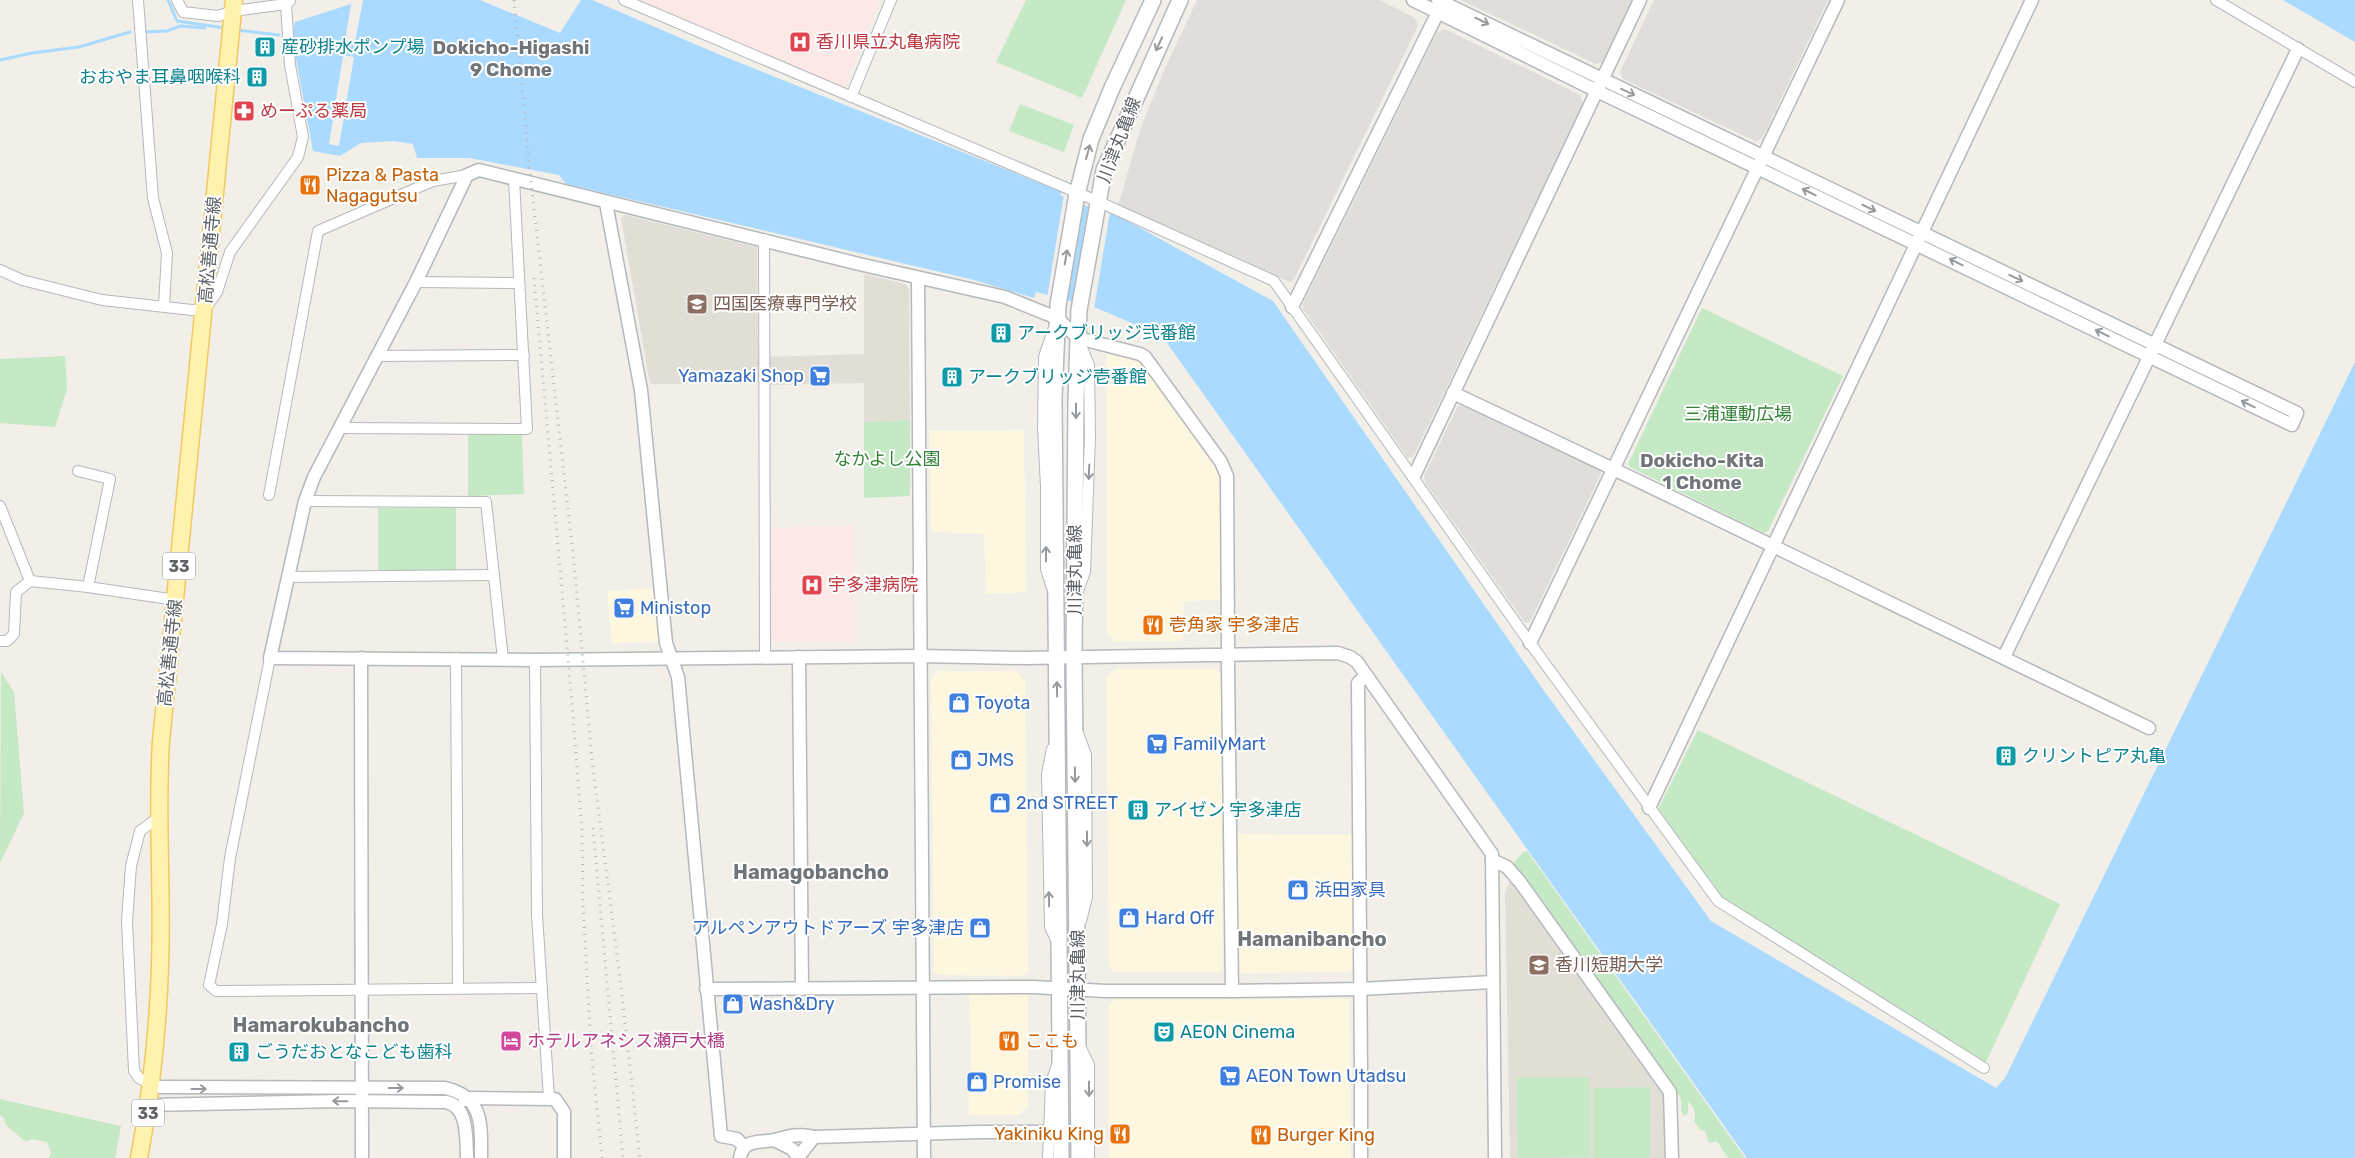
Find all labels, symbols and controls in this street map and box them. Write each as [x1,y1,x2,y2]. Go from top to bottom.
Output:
one-way arrow [1474,17,1489,27]
hospital icon: 香川県立丸亀病院 [788,30,812,54]
place label: 香川県立丸亀病院 [816,31,960,53]
building icon: 産砂排水ポンプ場 [253,35,277,59]
place label: 産砂排水ポンプ場 [281,36,424,58]
district label: Dokicho-Higashi 9 Chome [432,36,590,81]
one-way arrow [1154,36,1164,51]
building icon: おおやま耳鼻咽喉科 [245,65,269,89]
place label: おおやま耳鼻咽喉科 [79,66,241,88]
one-way arrow [1620,88,1635,98]
street label: 川津丸亀線 [1093,94,1145,186]
pharmacy icon: めーぷる薬局 [232,99,256,123]
place label: めーぷる薬局 [260,100,367,122]
one-way arrow [1084,144,1093,160]
place label: Pizza & Pasta Nagagutsu [326,164,439,207]
restaurant icon: Pizza & Pasta Nagagutsu [298,173,322,197]
one-way arrow [1802,186,1817,196]
street label: 高松善通寺線 [194,195,226,305]
one-way arrow [1862,203,1877,213]
one-way arrow [1062,250,1072,266]
one-way arrow [1949,257,1964,267]
one-way arrow [2008,274,2023,284]
school or university icon: 四国医療専門学校 [685,292,709,316]
place label: 四国医療専門学校 [713,293,857,315]
building icon: アークブリッジ弐番館 [989,321,1013,345]
place label: アークブリッジ弐番館 [1017,322,1196,344]
one-way arrow [2095,328,2110,337]
supermarket icon: Yamazaki Shop [808,364,832,388]
place label: Yamazaki Shop [678,365,804,387]
building icon: アークブリッジ壱番館 [940,365,964,389]
place label: アークブリッジ壱番館 [968,366,1147,388]
one-way arrow [2241,398,2256,408]
one-way arrow [1071,402,1081,419]
park label: 三浦運動広場 [1684,403,1792,425]
park label: なかよし公園 [833,448,941,470]
district label: Dokicho-Kita 1 Chome [1640,449,1764,494]
one-way arrow [1084,464,1093,480]
street label: 川津丸亀線 [1064,525,1086,615]
one-way arrow [1041,546,1051,562]
road number: 33 [163,552,195,580]
hospital icon: 宇多津病院 [800,573,824,597]
place label: 宇多津病院 [828,574,918,596]
supermarket icon: Ministop [612,596,636,620]
place label: Ministop [640,597,711,619]
street label: 高松善通寺線 [153,598,187,708]
restaurant icon: 壱角家 宇多津店 [1141,613,1165,637]
place label: 壱角家 宇多津店 [1169,614,1299,636]
one-way arrow [1052,682,1062,698]
shop icon: Toyota [947,691,971,715]
place label: Toyota [975,692,1031,714]
supermarket icon: FamilyMart [1145,732,1169,756]
place label: FamilyMart [1173,733,1266,755]
building icon: クリントピア丸亀 [1994,744,2018,768]
place label: クリントピア丸亀 [2022,745,2166,767]
shop icon: JMS [949,748,973,772]
place label: JMS [977,749,1014,771]
one-way arrow [1070,767,1080,783]
shop icon: 2nd STREET [988,791,1012,815]
place label: 2nd STREET [1016,792,1118,814]
building icon: アイゼン 宇多津店 [1126,798,1150,822]
place label: アイゼン 宇多津店 [1154,799,1302,821]
one-way arrow [1082,830,1092,847]
district label: Hamagobancho [733,860,889,884]
shop icon: 浜田家具 [1286,878,1310,902]
place label: 浜田家具 [1314,879,1386,901]
one-way arrow [1044,891,1054,907]
shop icon: Hard Off [1117,906,1141,930]
place label: Hard Off [1145,907,1215,929]
shop icon: アルペンアウトドアーズ 宇多津店 [968,916,992,940]
place label: アルペンアウトドアーズ 宇多津店 [692,917,964,939]
district label: Hamanibancho [1237,927,1387,951]
street label: 川津丸亀線 [1067,930,1089,1020]
school or university icon: 香川短期大学 [1527,953,1551,977]
place label: 香川短期大学 [1555,954,1663,976]
shop icon: Wash&Dry [721,992,745,1016]
place label: Wash&Dry [749,993,835,1015]
district label: Hamarokubancho [233,1013,409,1037]
theatre icon: AEON Cinema [1152,1020,1176,1044]
place label: AEON Cinema [1180,1021,1295,1043]
hotel icon: ホテルアネシス瀬戸大橋 [499,1029,523,1053]
restaurant icon: ここも [997,1029,1021,1053]
place label: ホテルアネシス瀬戸大橋 [527,1030,725,1052]
place label: ここも [1025,1030,1079,1052]
building icon: ごうだおとなこども歯科 [227,1040,251,1064]
place label: ごうだおとなこども歯科 [255,1041,452,1063]
supermarket icon: AEON Town Utadsu [1218,1064,1242,1088]
place label: AEON Town Utadsu [1246,1065,1406,1087]
shop icon: Promise [965,1070,989,1094]
place label: Promise [993,1071,1061,1093]
one-way arrow [1084,1080,1094,1097]
one-way arrow [388,1083,404,1093]
one-way arrow [191,1084,207,1093]
one-way arrow [332,1096,348,1106]
road number: 33 [132,1100,164,1126]
restaurant icon: Yakiniku King [1108,1122,1132,1146]
place label: Yakiniku King [994,1123,1104,1145]
restaurant icon: Burger King [1249,1123,1273,1147]
place label: Burger King [1277,1124,1375,1146]

